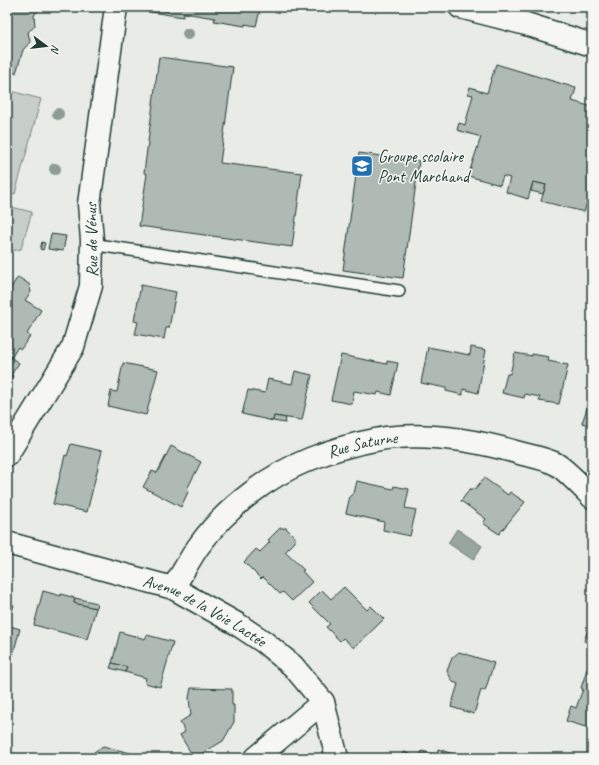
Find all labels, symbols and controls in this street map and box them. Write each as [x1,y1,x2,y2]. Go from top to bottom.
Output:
north arrow [26,26,66,66]
text: N [47,43,63,56]
place label: Groupe scolaire Pont Marchand [378,146,471,187]
school or university icon: Groupe scolaire Pont Marchand [349,153,375,179]
street label: Rue de Vénus [80,201,103,277]
street label: Rue Saturne [325,427,399,463]
street label: Avenue de la Voie Lactée [141,570,271,652]

